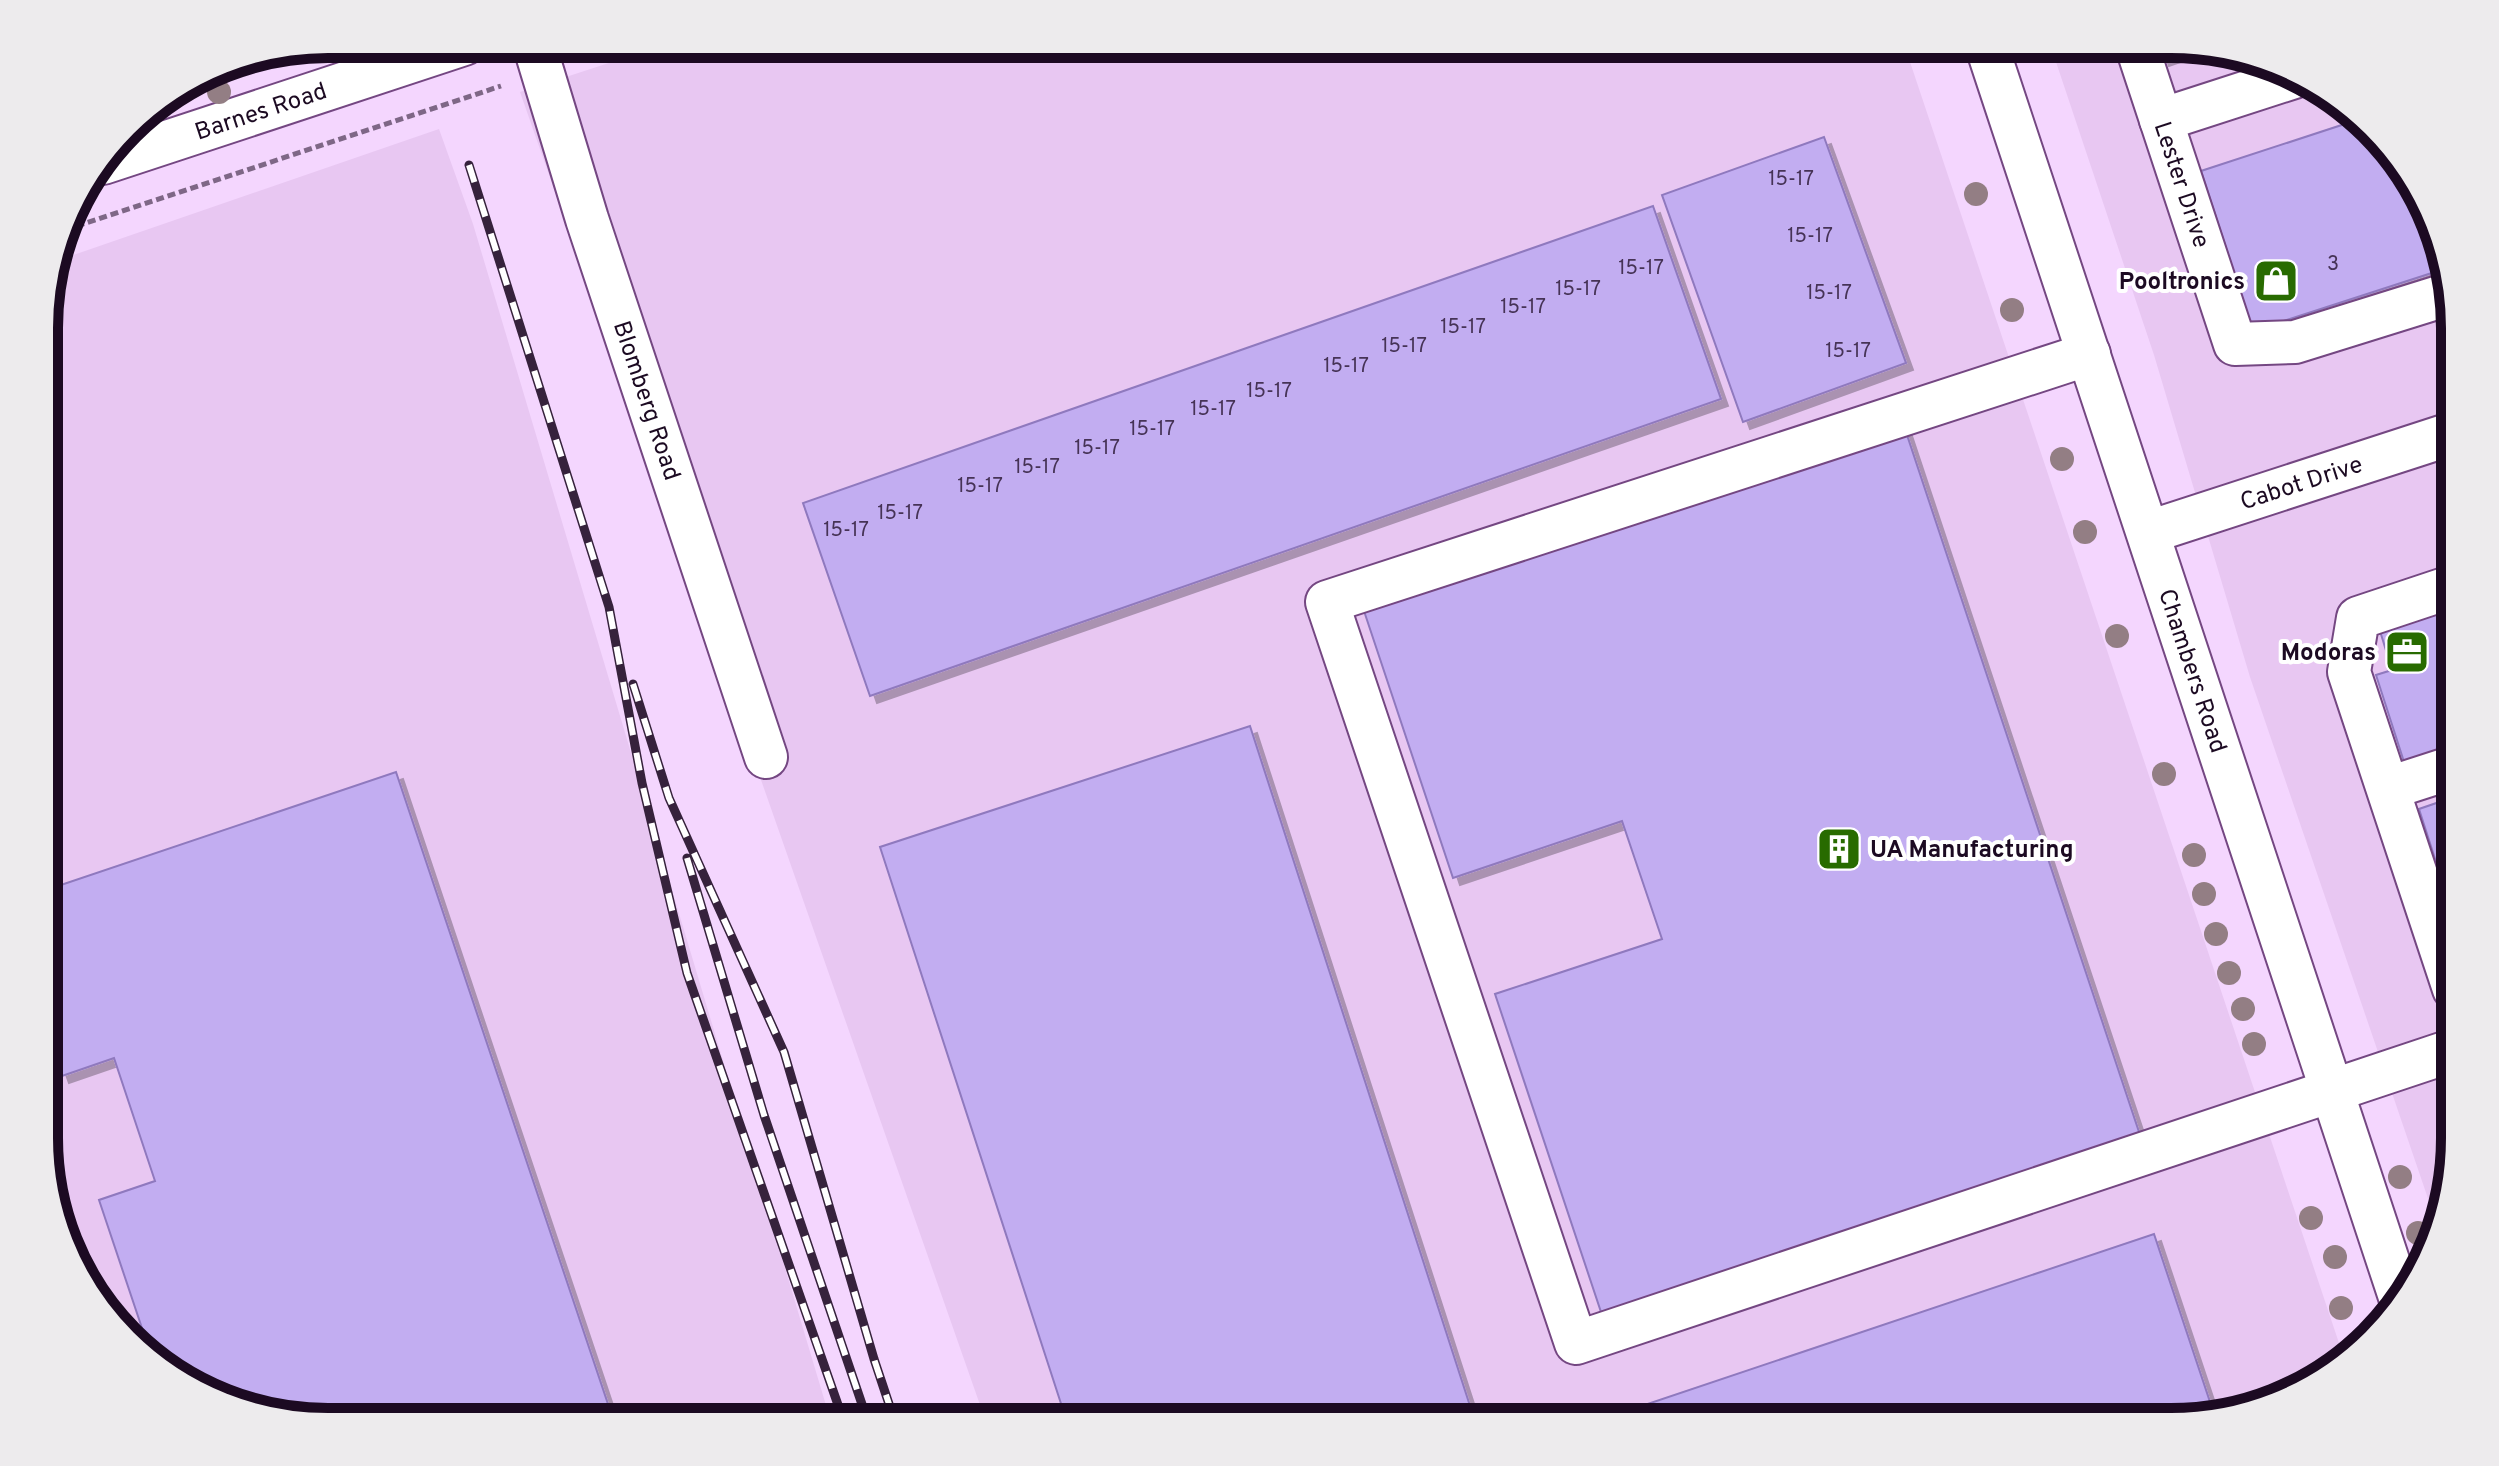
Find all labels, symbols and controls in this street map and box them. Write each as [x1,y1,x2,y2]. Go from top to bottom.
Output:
street label: Barnes Road [191,77,331,149]
street label: Lester Drive [2146,118,2215,252]
house number: 15-17 [1768,167,1814,193]
house number: 15-17 [1787,224,1833,250]
house number: 3 [2327,252,2339,278]
house number: 15-17 [1618,256,1664,282]
shop icon: Pooltronics [2252,257,2300,305]
place label: Pooltronics [2119,268,2245,298]
house number: 15-17 [1555,277,1601,303]
house number: 15-17 [1806,281,1852,307]
house number: 15-17 [1500,295,1546,321]
house number: 15-17 [1440,315,1486,341]
street label: Blomberg Road [605,317,686,485]
house number: 15-17 [1381,334,1427,360]
house number: 15-17 [1825,339,1871,365]
house number: 15-17 [1323,354,1369,380]
house number: 15-17 [1246,379,1292,405]
house number: 15-17 [1190,397,1236,423]
house number: 15-17 [1129,417,1175,443]
house number: 15-17 [1074,436,1120,462]
street label: Cabot Drive [2237,451,2367,518]
house number: 15-17 [1014,455,1060,481]
house number: 15-17 [957,474,1003,500]
house number: 15-17 [877,501,923,527]
house number: 15-17 [823,518,869,544]
street label: Chambers Road [2150,585,2232,757]
office icon: Modoras [2383,628,2431,676]
place label: Modoras [2281,639,2376,669]
building icon: UA Manufacturing [1815,825,1863,873]
place label: UA Manufacturing [1870,836,2074,866]

